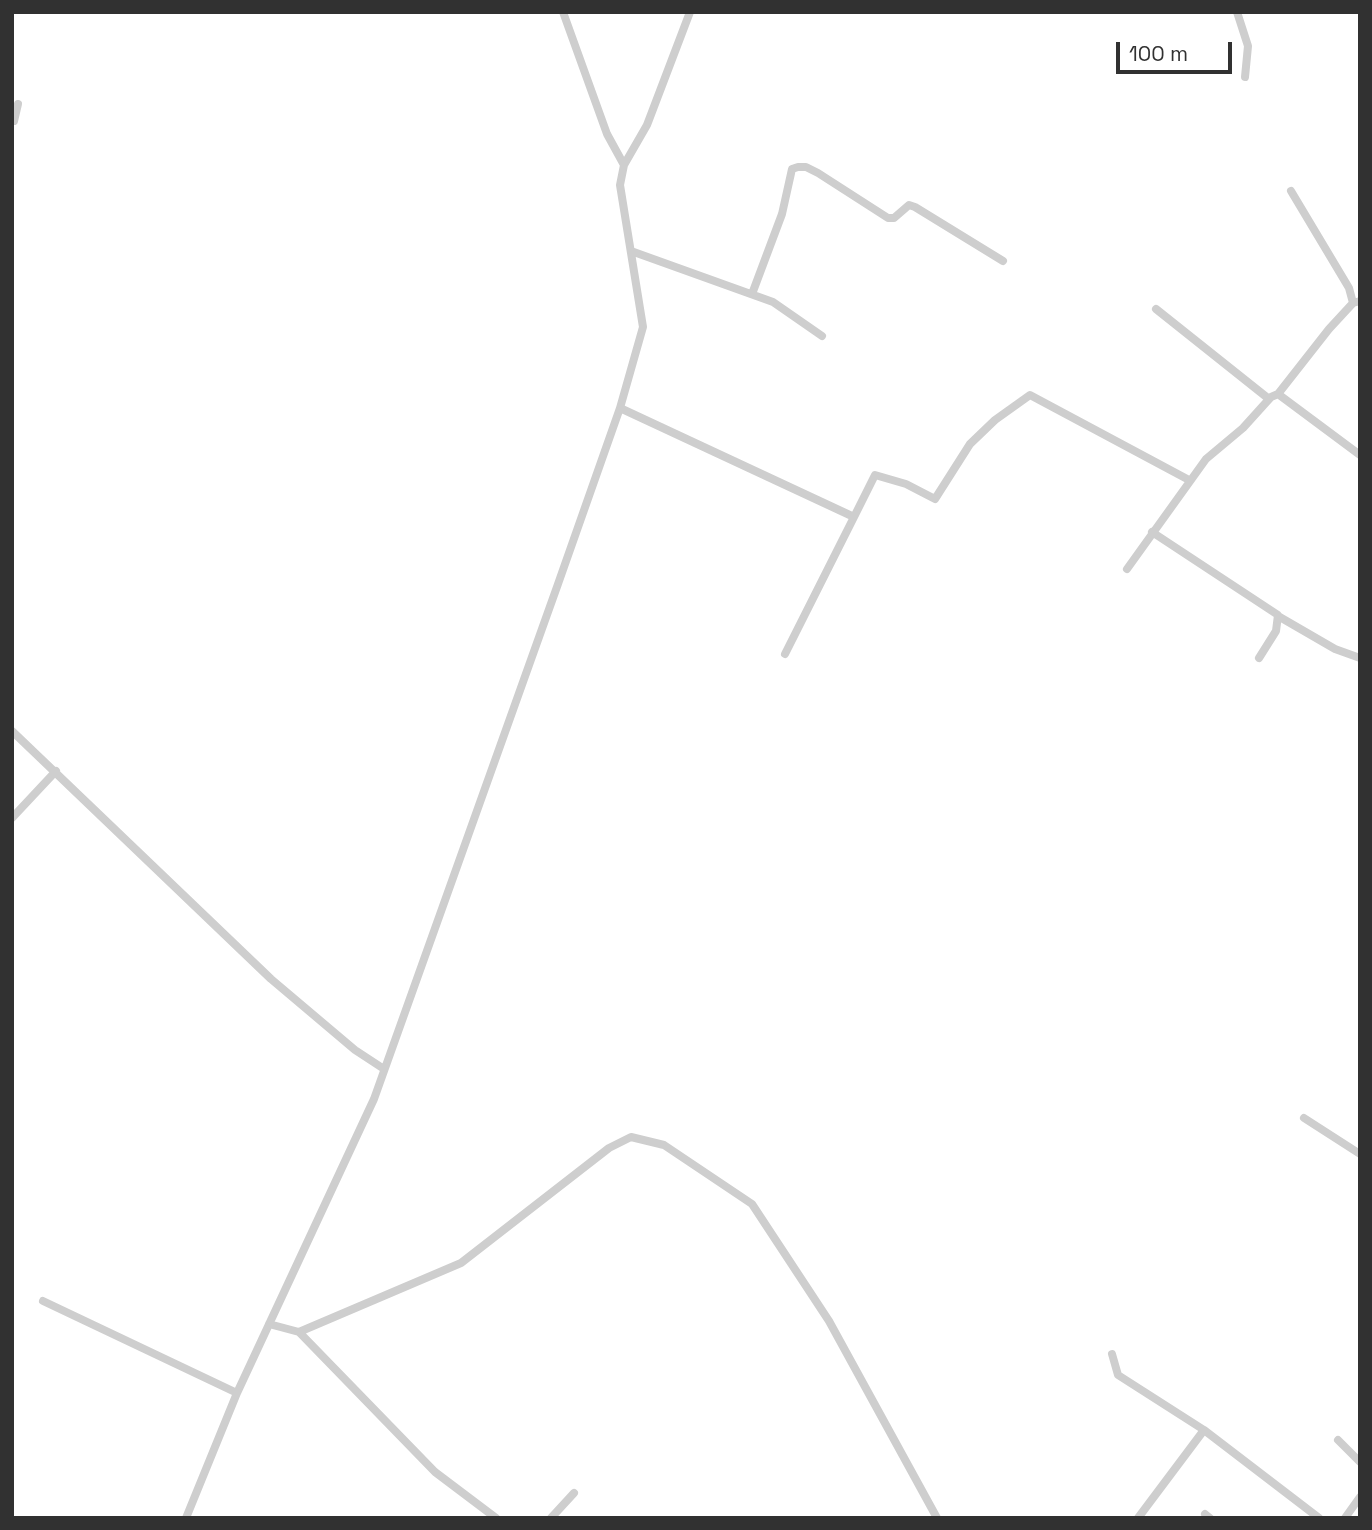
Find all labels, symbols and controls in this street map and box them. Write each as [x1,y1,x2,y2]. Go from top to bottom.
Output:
scale bar [1120,28,1236,72]
text: 100 m [1129,40,1188,67]

